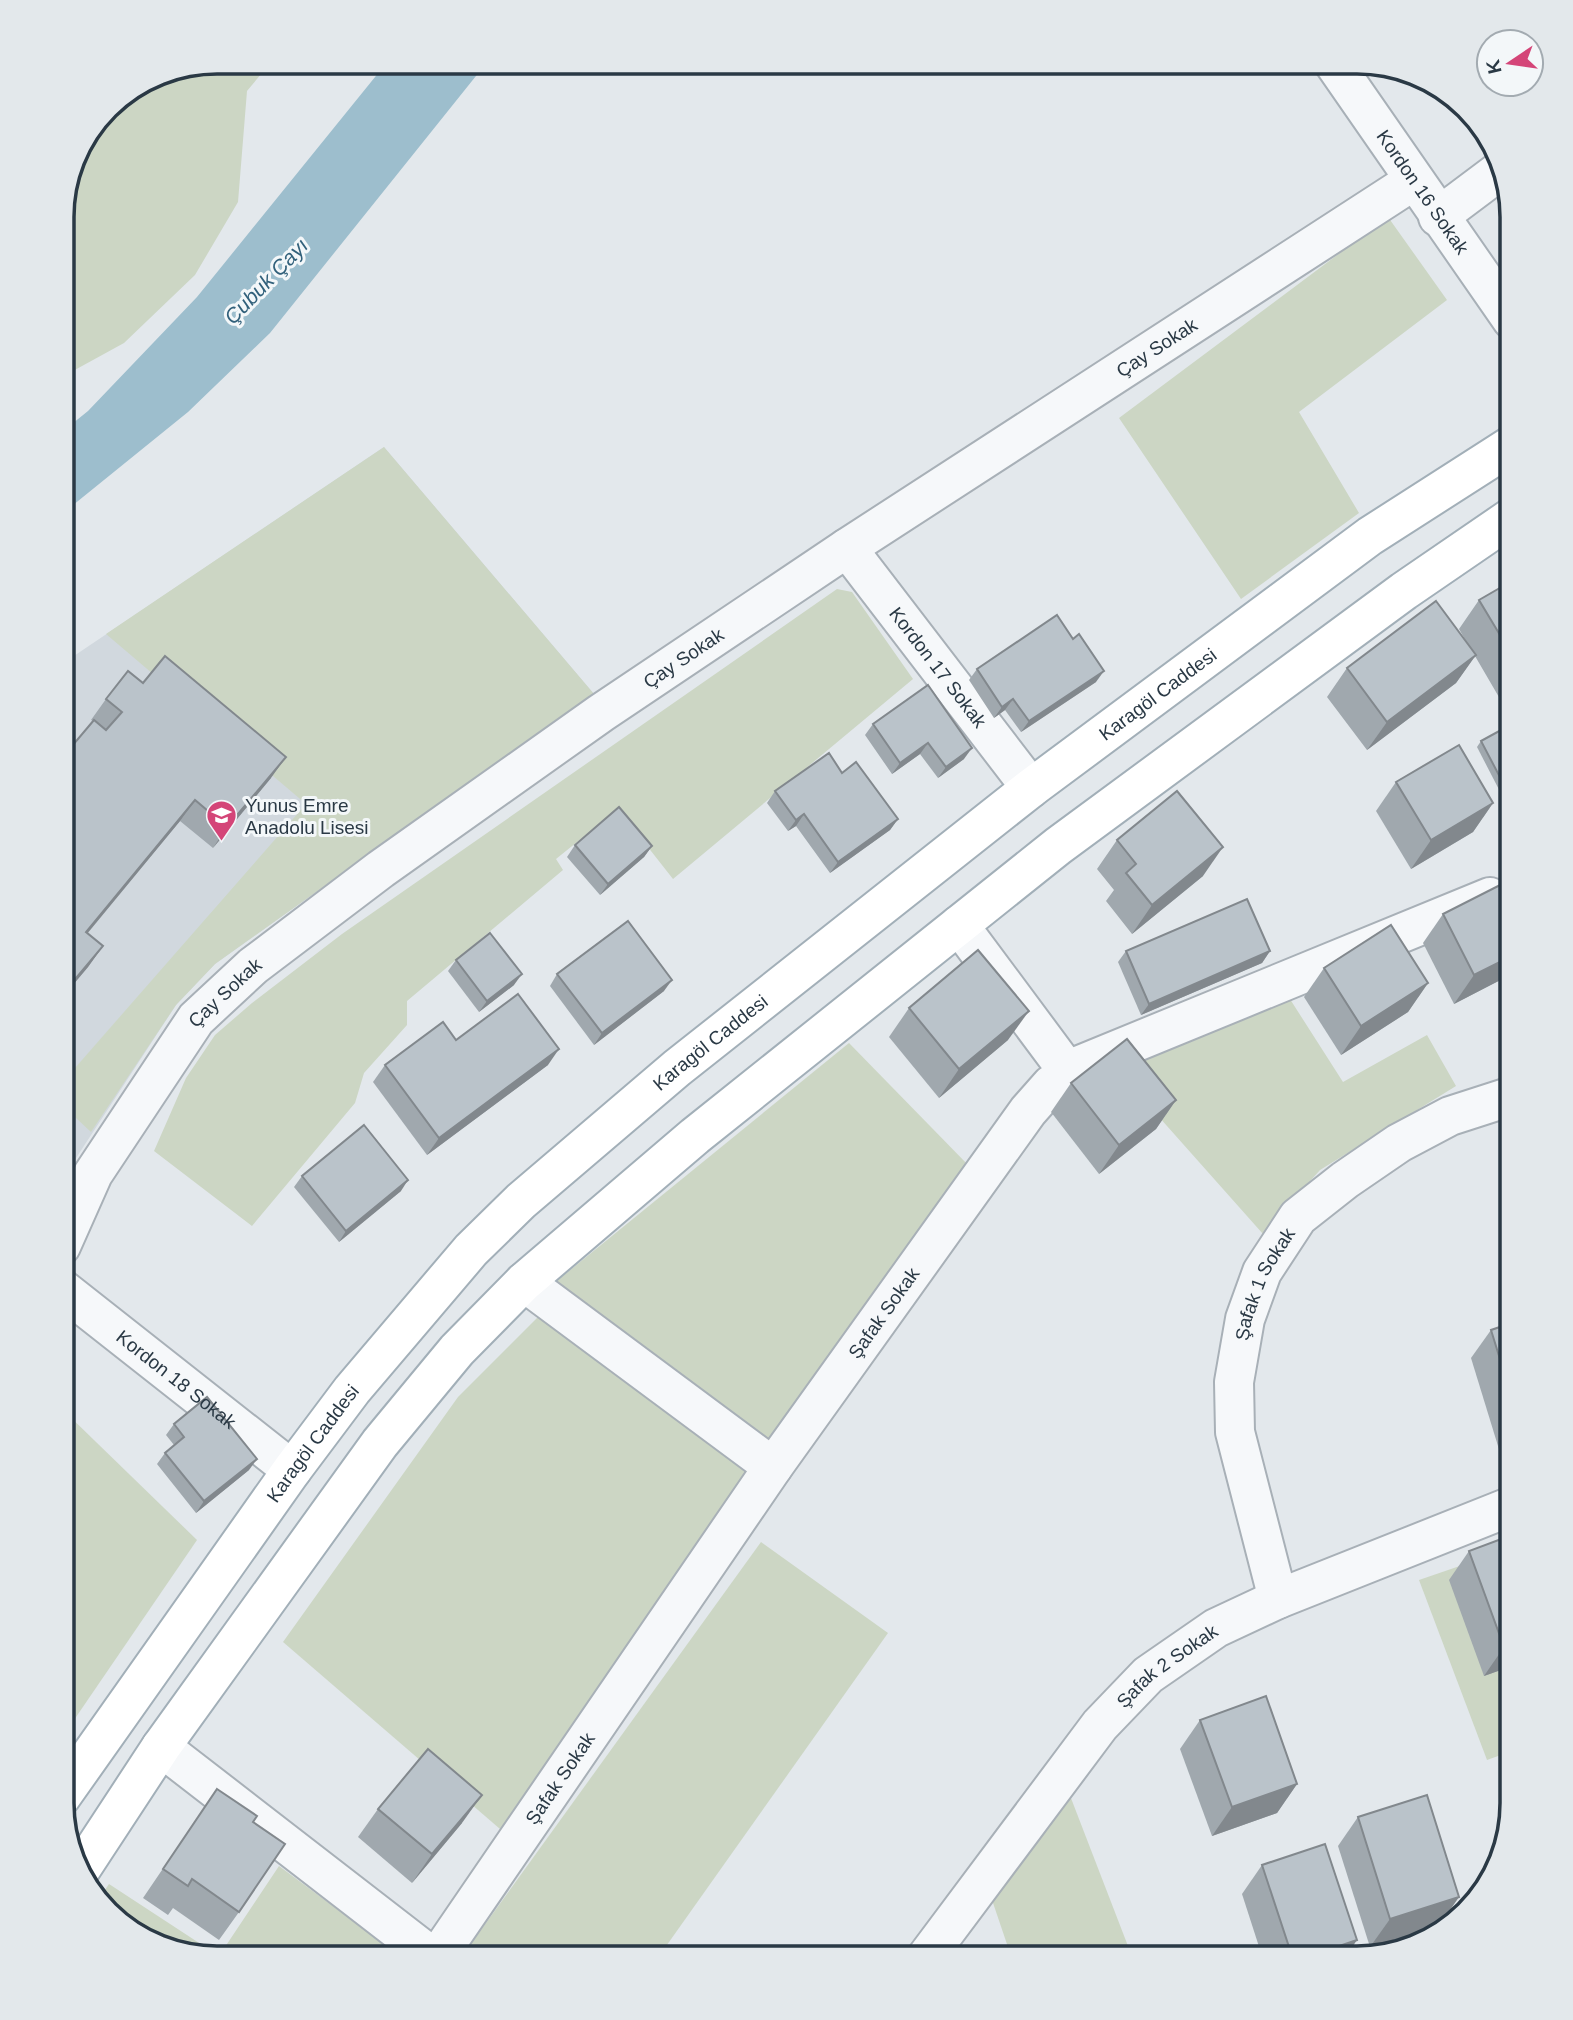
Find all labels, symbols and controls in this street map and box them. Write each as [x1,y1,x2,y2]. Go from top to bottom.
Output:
north arrow [1475,28,1545,98]
text: K [1482,57,1506,76]
street label: Kordon 16 Sokak [1373,126,1474,258]
water label: Çubuk Çayı [220,234,312,328]
street label: Çay Sokak [1112,313,1201,381]
street label: Kordon 17 Sokak [886,603,991,732]
street label: Çay Sokak [639,623,728,692]
street label: Karagöl Caddesi [1095,644,1220,744]
place label: Yunus Emre Anadolu Lisesi [245,795,369,838]
school or university icon: Yunus Emre Anadolu Lisesi [205,799,239,843]
street label: Çay Sokak [184,953,266,1031]
street label: Karagöl Caddesi [649,990,772,1094]
street label: Şafak 1 Sokak [1231,1223,1299,1342]
street label: Şafak Sokak [844,1263,923,1362]
street label: Kordon 18 Sokak [113,1326,241,1433]
street label: Karagöl Caddesi [262,1380,363,1506]
street label: Şafak 2 Sokak [1112,1620,1222,1712]
street label: Şafak Sokak [521,1728,599,1828]

